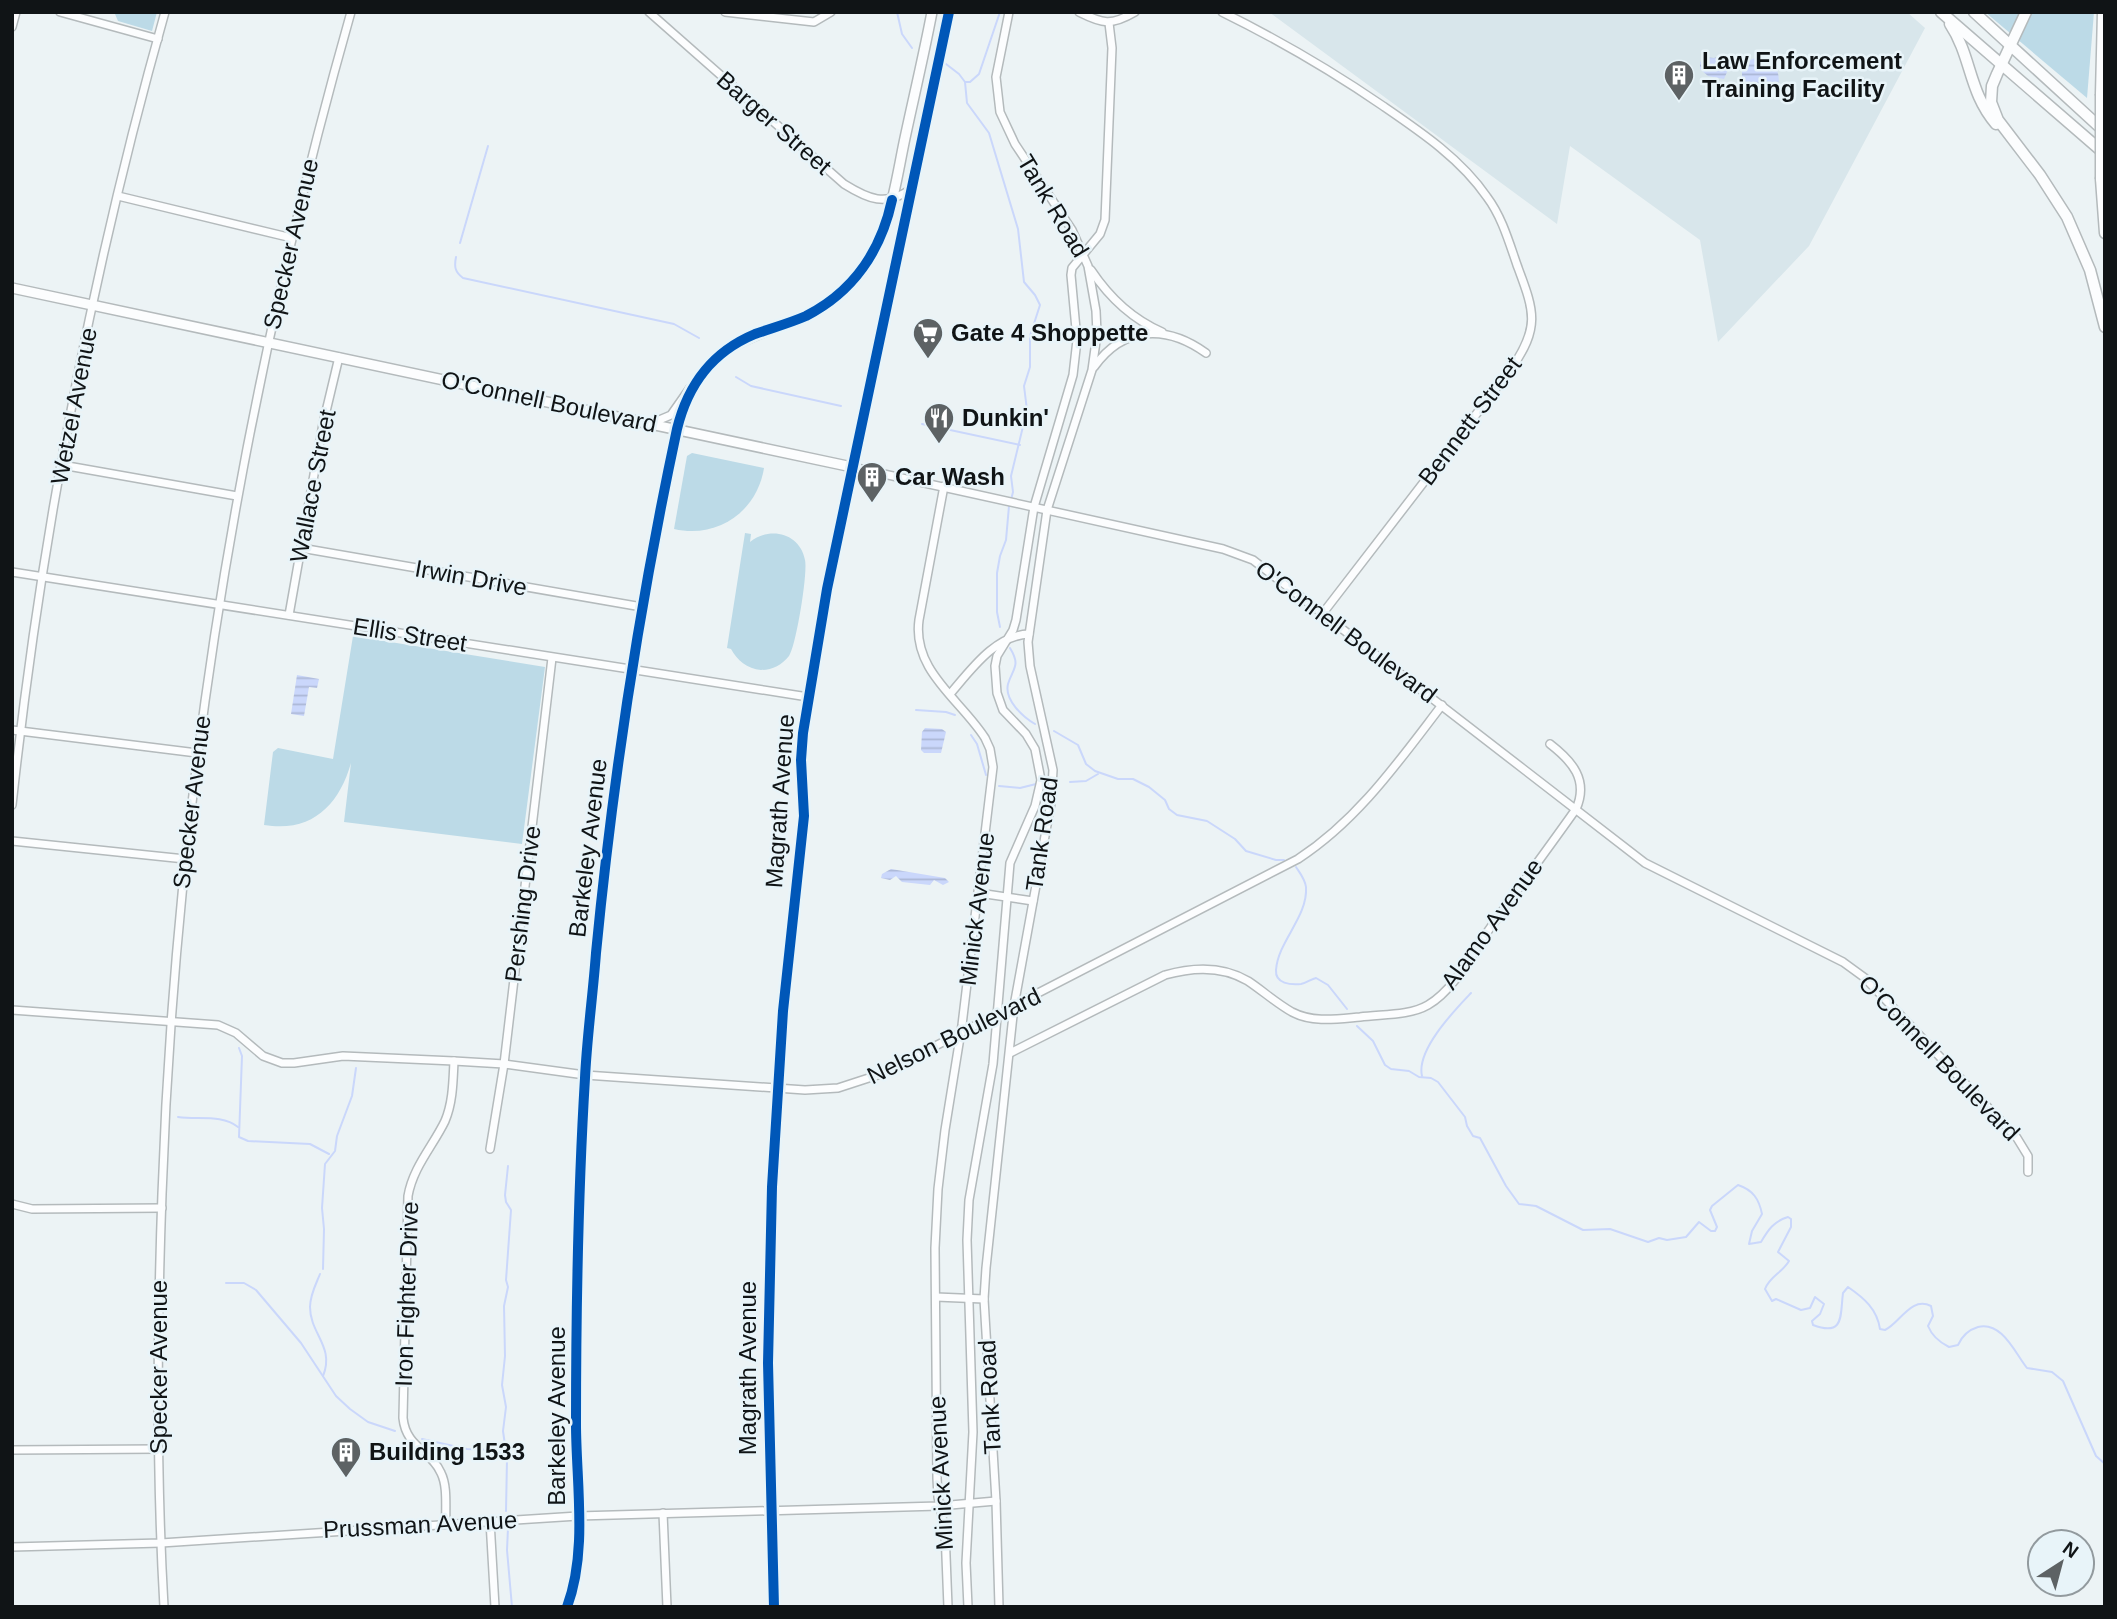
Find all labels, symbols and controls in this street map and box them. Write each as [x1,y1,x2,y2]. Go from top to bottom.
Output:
place label: Law Enforcement Training Facility [1702,47,1902,102]
building icon: Law Enforcement Training Facility [1662,58,1696,102]
street label: Barger Street [712,66,837,180]
street label: Tank Road [1012,150,1095,262]
street label: Specker Avenue [258,156,323,332]
supermarket icon: Gate 4 Shoppette [911,316,945,360]
place label: Gate 4 Shoppette [951,319,1148,346]
street label: Wetzel Avenue [45,325,102,487]
street label: Bennett Street [1413,351,1527,490]
street label: O'Connell Boulevard [439,366,659,438]
restaurant icon: Dunkin' [922,401,956,445]
place label: Dunkin' [962,404,1049,431]
street label: Wallace Street [284,407,341,565]
building icon: Car Wash [855,460,889,504]
place label: Car Wash [895,463,1005,490]
street label: Irwin Drive [413,554,529,601]
street label: O'Connell Boulevard [1251,555,1442,708]
street label: Ellis Street [351,612,469,657]
street label: Magrath Avenue [760,713,799,889]
street label: Specker Avenue [167,714,216,890]
street label: Barkeley Avenue [563,757,612,939]
street label: Tank Road [1020,775,1063,893]
street label: Pershing Drive [500,824,545,984]
street label: Minick Avenue [954,831,999,987]
street label: Alamo Avenue [1435,853,1548,994]
street label: O'Connell Boulevard [1853,969,2025,1146]
street label: Nelson Boulevard [863,982,1045,1089]
street label: Iron Fighter Drive [390,1201,423,1387]
street label: Specker Avenue [145,1280,172,1454]
street label: Magrath Avenue [734,1281,761,1455]
street label: Barkeley Avenue [543,1326,570,1506]
street label: Tank Road [973,1339,1006,1455]
street label: Minick Avenue [923,1395,958,1551]
building icon: Building 1533 [329,1435,363,1479]
place label: Building 1533 [369,1438,525,1465]
street label: Prussman Avenue [322,1506,518,1543]
north arrow [2026,1528,2096,1598]
text: N [2059,1537,2082,1562]

